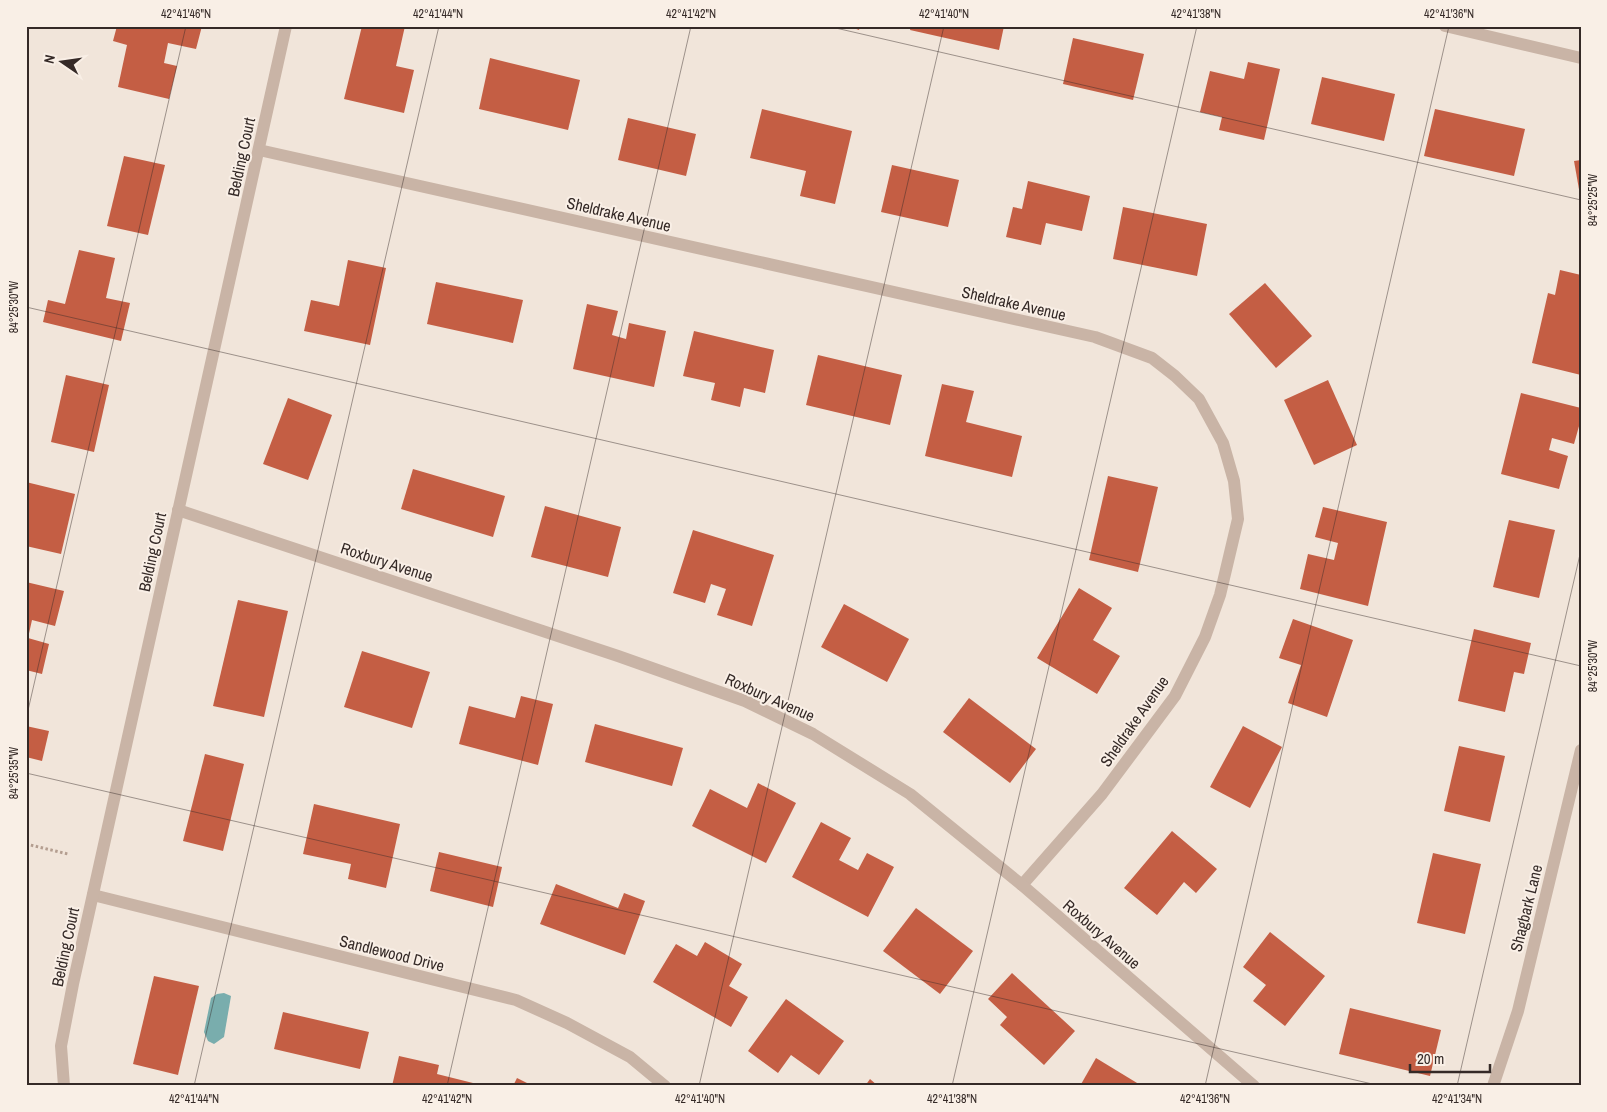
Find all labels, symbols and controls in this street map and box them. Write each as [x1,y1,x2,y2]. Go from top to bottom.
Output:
text: 42°41'46"N [161,6,211,22]
text: 42°41'44"N [413,6,463,22]
text: 42°41'42"N [666,6,716,22]
text: 42°41'40"N [919,6,969,22]
text: 42°41'38"N [1171,6,1221,22]
text: 42°41'36"N [1424,6,1474,22]
north arrow [38,38,88,88]
text: N [40,53,59,65]
street label: Belding Court [222,115,260,199]
text: 84°25'25"W [1585,173,1601,226]
street label: Sheldrake Avenue [565,191,673,237]
text: 84°25'30"W [6,280,22,333]
street label: Sheldrake Avenue [960,280,1068,326]
street label: Belding Court [133,510,171,594]
street label: Roxbury Avenue [338,537,436,587]
text: 84°25'30"W [1585,639,1601,692]
street label: Roxbury Avenue [722,667,818,727]
street label: Sheldrake Avenue [1095,671,1173,771]
text: 84°25'35"W [6,746,22,799]
street label: Shagbark Lane [1505,862,1547,954]
street label: Roxbury Avenue [1059,894,1145,974]
street label: Belding Court [46,905,84,989]
street label: Sandlewood Drive [337,929,447,977]
scale bar [1410,1042,1490,1074]
text: 20 m [1417,1048,1444,1069]
text: 42°41'44"N [169,1091,219,1107]
text: 42°41'42"N [422,1091,472,1107]
text: 42°41'40"N [675,1091,725,1107]
text: 42°41'38"N [927,1091,977,1107]
text: 42°41'36"N [1180,1091,1230,1107]
text: 42°41'34"N [1432,1091,1482,1107]

